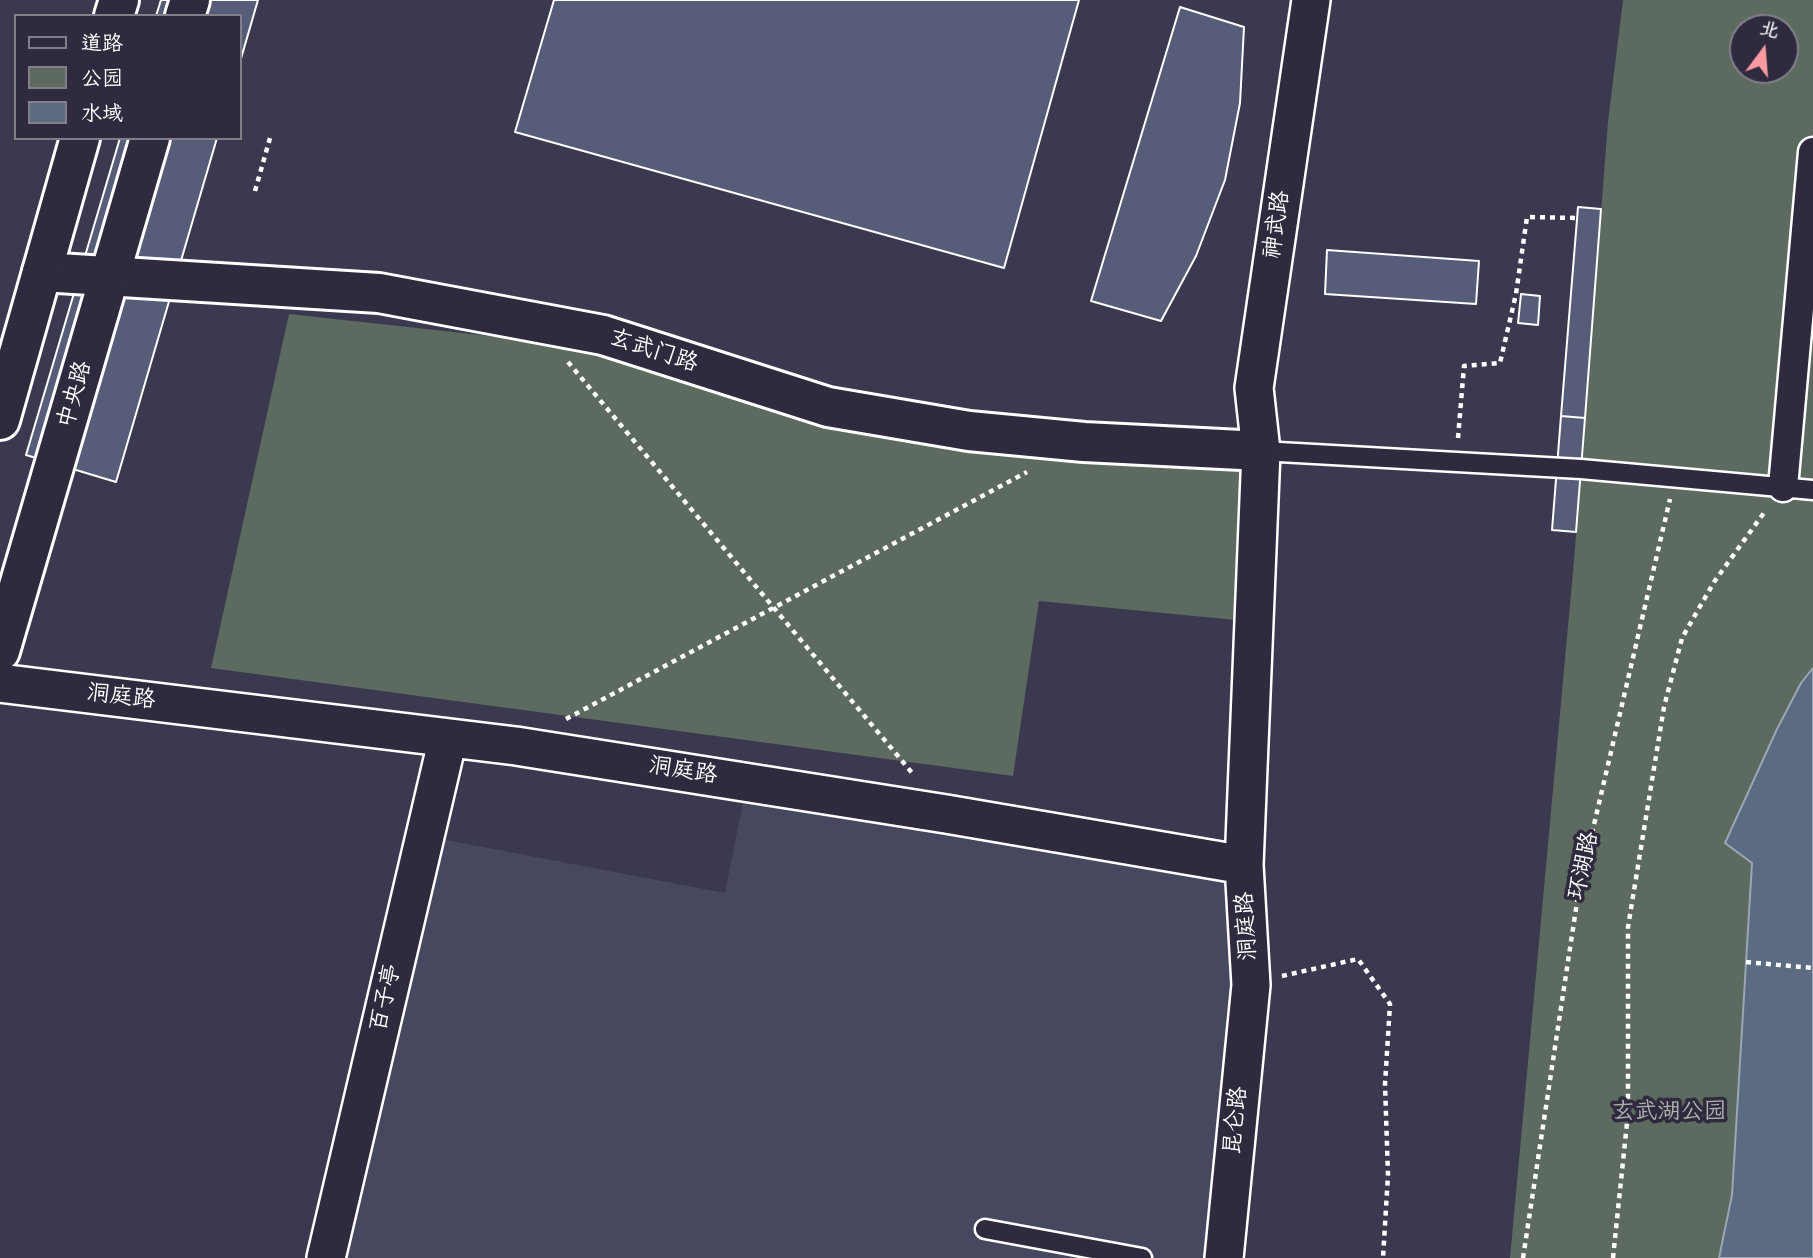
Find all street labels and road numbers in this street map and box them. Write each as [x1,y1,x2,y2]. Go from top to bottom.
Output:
street label: 神武路 [1260,189,1296,261]
street label: 玄武门路 [605,325,701,379]
street label: 中央路 [53,358,99,432]
street label: 洞庭路 [85,680,157,716]
street label: 洞庭路 [647,753,719,791]
street label: 环湖路 [1564,829,1606,903]
street label: 洞庭路 [1232,891,1264,961]
street label: 百子亭 [366,961,408,1035]
street label: 昆仑路 [1220,1085,1254,1157]

